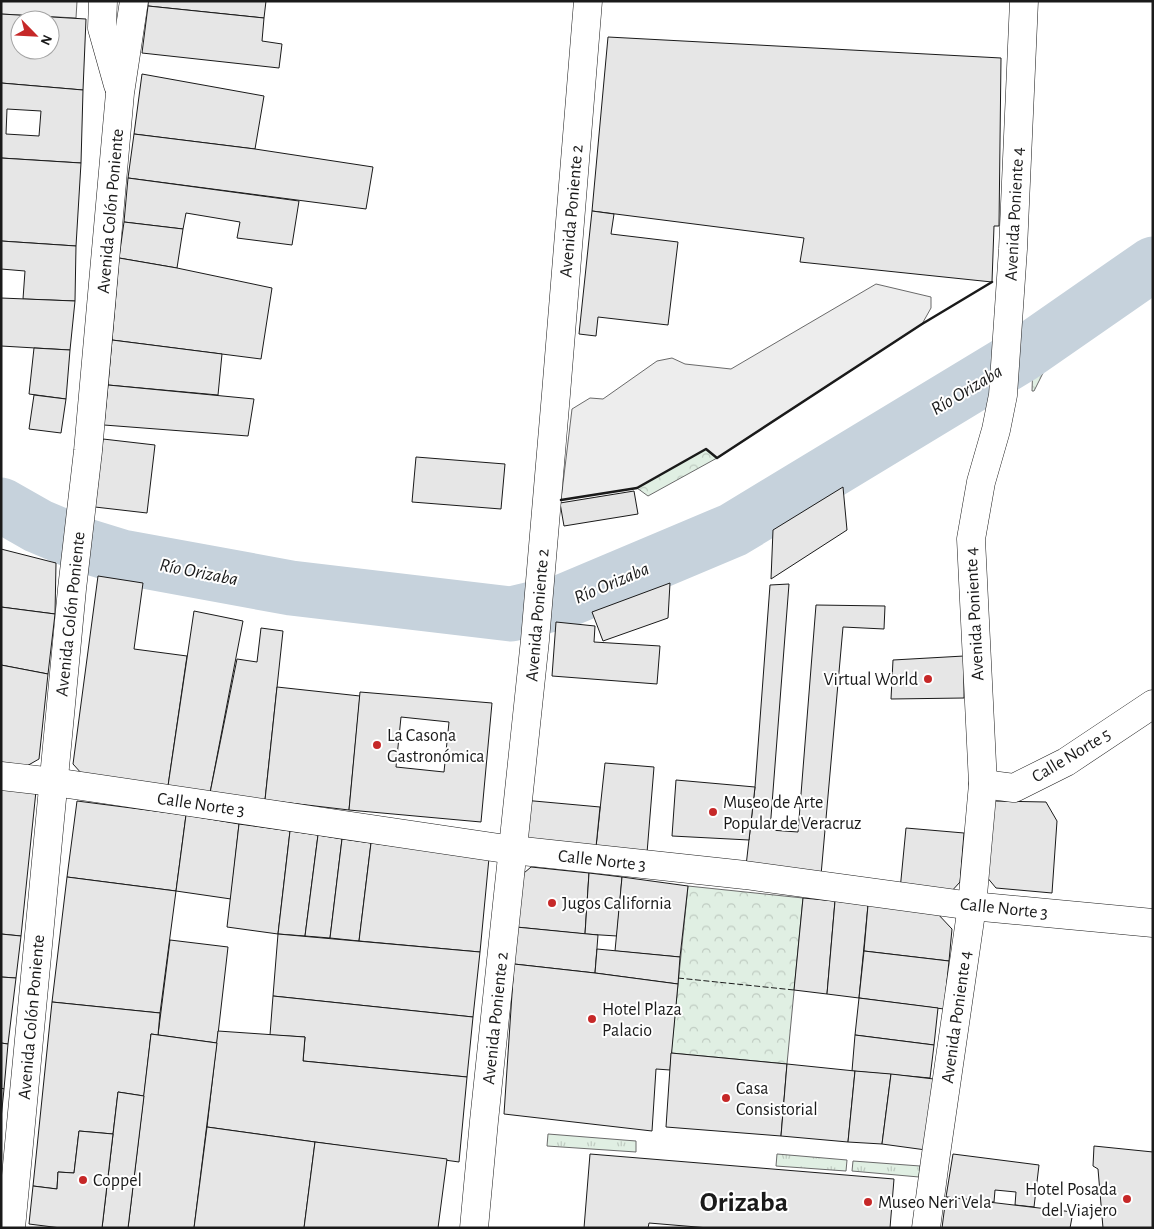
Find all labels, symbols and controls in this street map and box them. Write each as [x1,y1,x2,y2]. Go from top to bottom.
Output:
north arrow [10,10,60,60]
text: N [38,33,54,47]
street label: Avenida Colón Poniente [95,128,127,294]
street label: Avenida Poniente 2 [557,144,587,278]
street label: Avenida Poniente 4 [1003,146,1028,281]
water label: Río Orizaba [928,362,1006,419]
street label: Avenida Colón Poniente [53,531,89,697]
street label: Avenida Poniente 4 [962,546,987,681]
street label: Avenida Poniente 2 [523,548,553,682]
water label: Río Orizaba [158,556,240,589]
water label: Río Orizaba [571,559,652,608]
place label: Virtual World [823,671,918,689]
marker: Virtual World [922,673,934,685]
street label: Calle Norte 5 [1029,725,1114,786]
place label: La Casona Gastronómica [387,727,485,766]
marker: La Casona Gastronómica [371,739,383,751]
street label: Calle Norte 3 [156,790,246,820]
place label: Museo de Arte Popular de Veracruz [723,794,862,833]
marker: Museo de Arte Popular de Veracruz [707,806,719,818]
street label: Calle Norte 3 [557,847,647,875]
place label: Jugos California [562,895,672,913]
street label: Calle Norte 3 [959,895,1049,923]
marker: Jugos California [546,897,558,909]
street label: Avenida Colón Poniente [16,934,48,1100]
street label: Avenida Poniente 4 [939,949,975,1085]
street label: Avenida Poniente 2 [480,951,512,1085]
place label: Hotel Plaza Palacio [602,1001,682,1040]
marker: Hotel Plaza Palacio [586,1013,598,1025]
place label: Casa Consistorial [736,1080,818,1119]
marker: Casa Consistorial [720,1092,732,1104]
place label: Coppel [93,1172,142,1190]
marker: Coppel [77,1174,89,1186]
place label: Hotel Posada del Viajero [1025,1181,1117,1220]
district label: Orizaba [700,1189,788,1217]
marker: Hotel Posada del Viajero [1121,1193,1133,1205]
place label: Museo Neri Vela [878,1194,992,1212]
marker: Museo Neri Vela [862,1196,874,1208]

